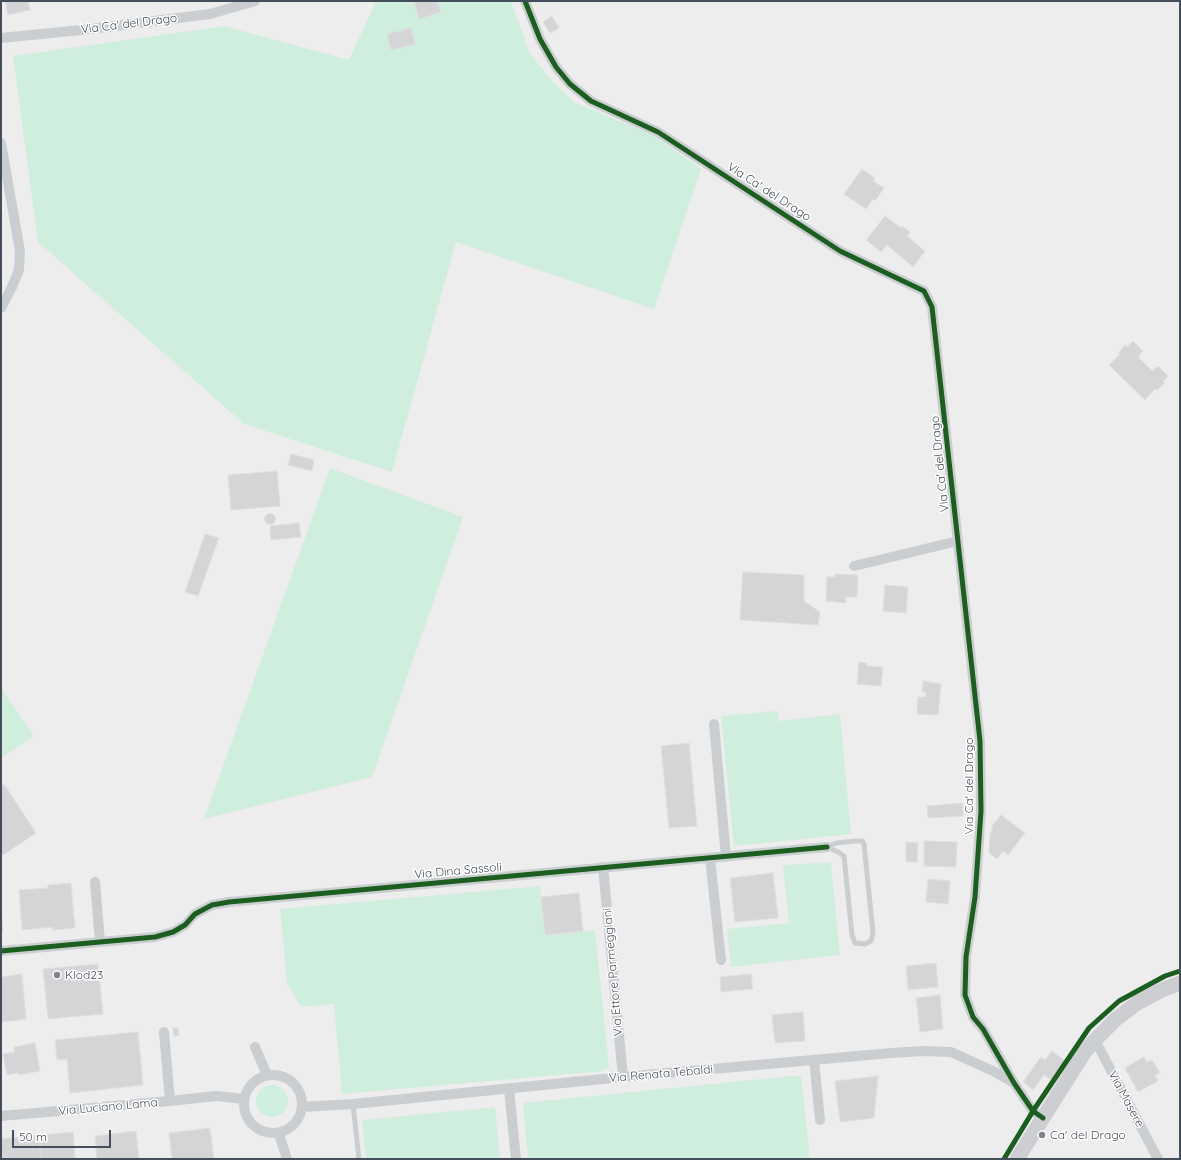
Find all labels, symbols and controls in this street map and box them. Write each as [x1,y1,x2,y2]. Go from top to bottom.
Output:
street label: Via Ca' del Drago [80,11,178,37]
street label: Via Ca' del Drago [725,160,813,224]
street label: Via Ca' del Drago [928,415,952,513]
street label: Via Ca' del Drago [962,738,976,834]
street label: Via Dina Sassoli [414,860,502,882]
street label: Via Ettore Parmeggiani [600,907,626,1037]
place label: Klod23 [65,968,103,982]
marker: Klod23 [52,970,62,980]
street label: Via Renata Tebaldi [608,1062,714,1086]
street label: Via Masere [1105,1068,1147,1130]
street label: Via Luciano Lama [58,1095,158,1119]
scale bar [14,1122,113,1148]
place label: Ca' del Drago [1050,1128,1126,1142]
text: 50 m [19,1129,47,1144]
marker: Ca' del Drago [1037,1130,1047,1140]

